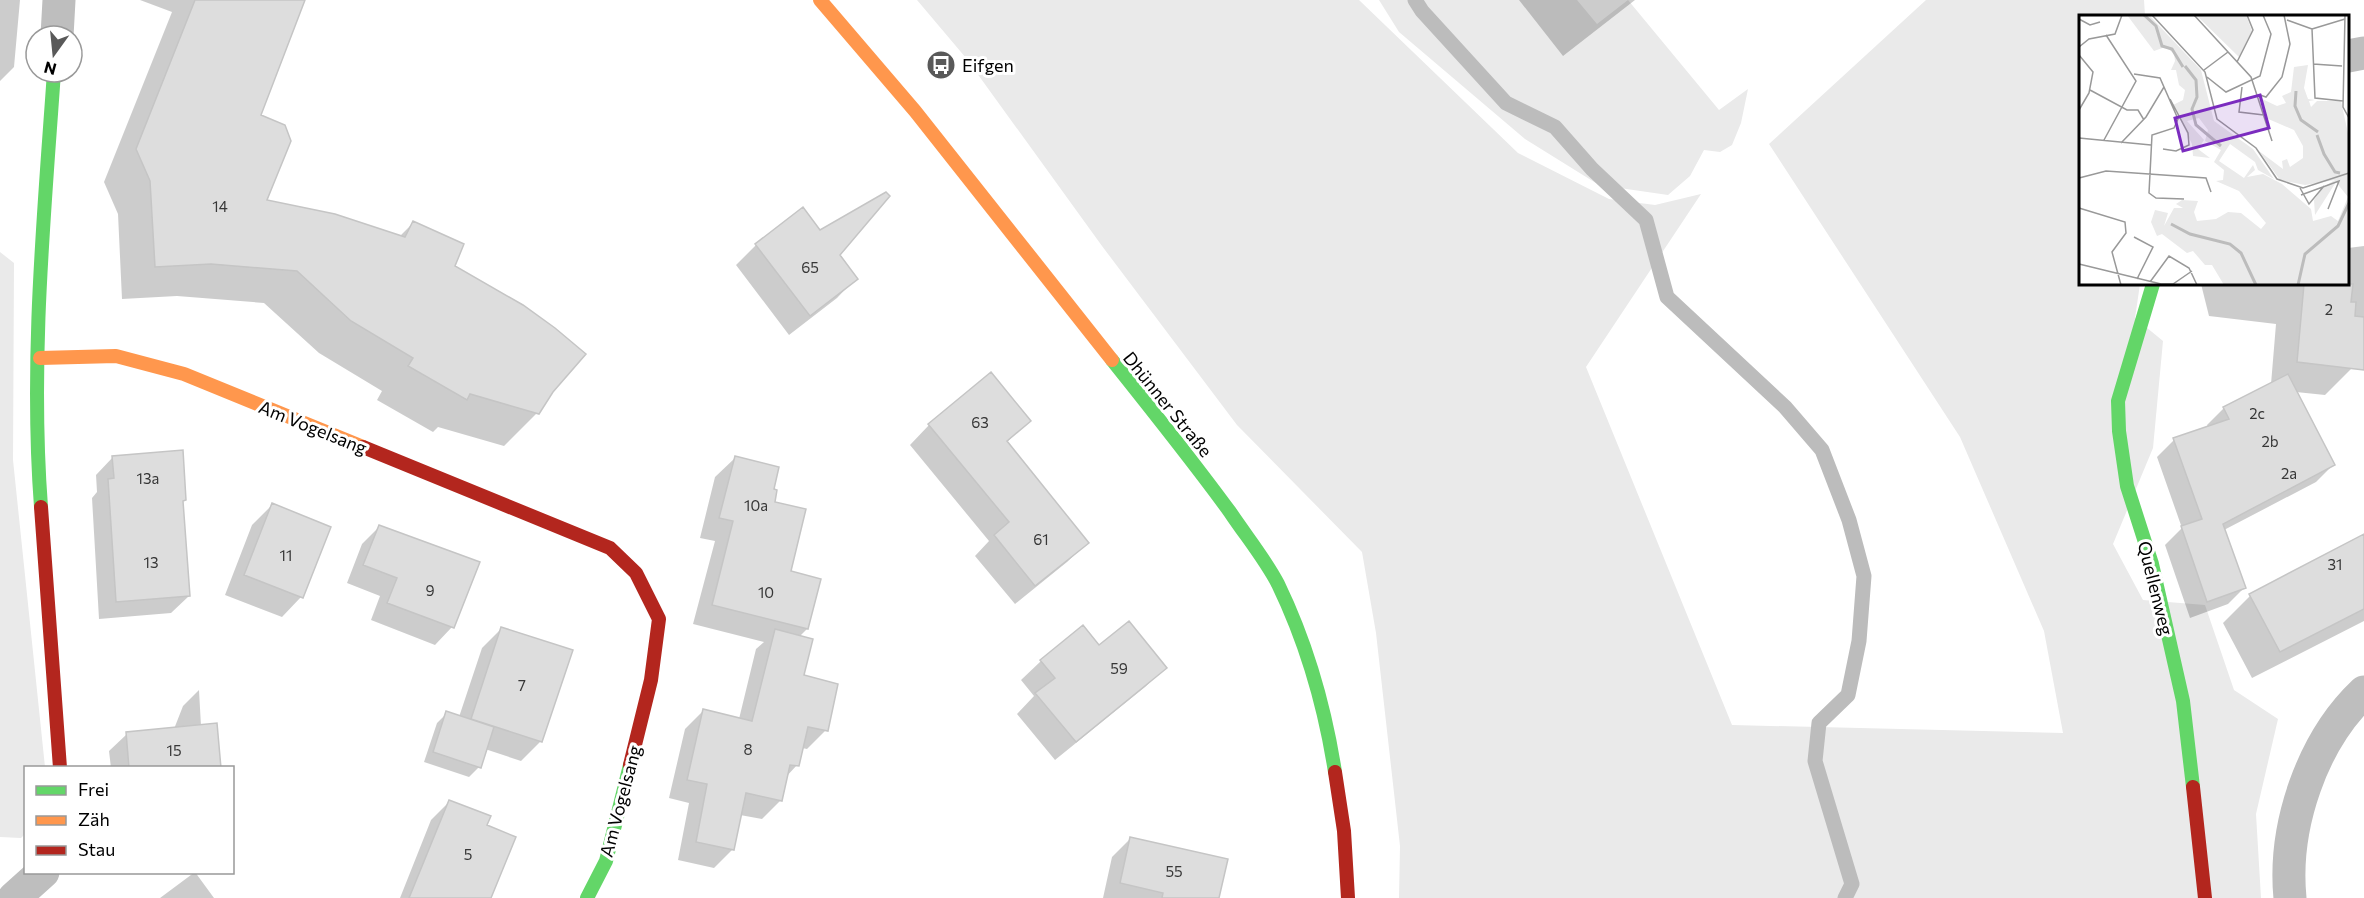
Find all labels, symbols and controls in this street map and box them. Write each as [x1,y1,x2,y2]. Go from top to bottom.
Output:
inset map [2079,15,2349,285]
north arrow [24,24,84,84]
bus stop icon: Eifgen [925,49,957,81]
place label: Eifgen [962,54,1014,76]
text: N [42,58,58,80]
house number: 14 [212,197,228,215]
house number: 65 [801,258,819,276]
house number: 2 [2325,300,2333,318]
street label: Dhünner Straße [1119,347,1217,461]
street label: Am Vogelsang [256,395,371,459]
house number: 2c [2249,404,2265,422]
house number: 63 [971,413,989,431]
house number: 2b [2261,432,2279,450]
house number: 2a [2281,464,2297,482]
house number: 13a [137,469,159,487]
house number: 10a [744,496,768,514]
house number: 61 [1033,530,1049,548]
street label: Quellenweg [2134,539,2178,638]
house number: 11 [280,546,292,564]
house number: 13 [144,553,158,571]
house number: 31 [2328,555,2342,573]
house number: 9 [425,581,435,599]
house number: 10 [758,583,774,601]
house number: 59 [1110,659,1128,677]
house number: 7 [518,676,526,694]
house number: 8 [743,740,753,758]
house number: 15 [166,741,182,759]
street label: Am Vogelsang [595,743,646,859]
legend [24,766,234,874]
text: Frei [78,778,109,800]
text: Zäh [78,808,110,830]
text: Stau [78,838,115,860]
house number: 5 [464,845,472,863]
house number: 55 [1165,862,1183,880]

